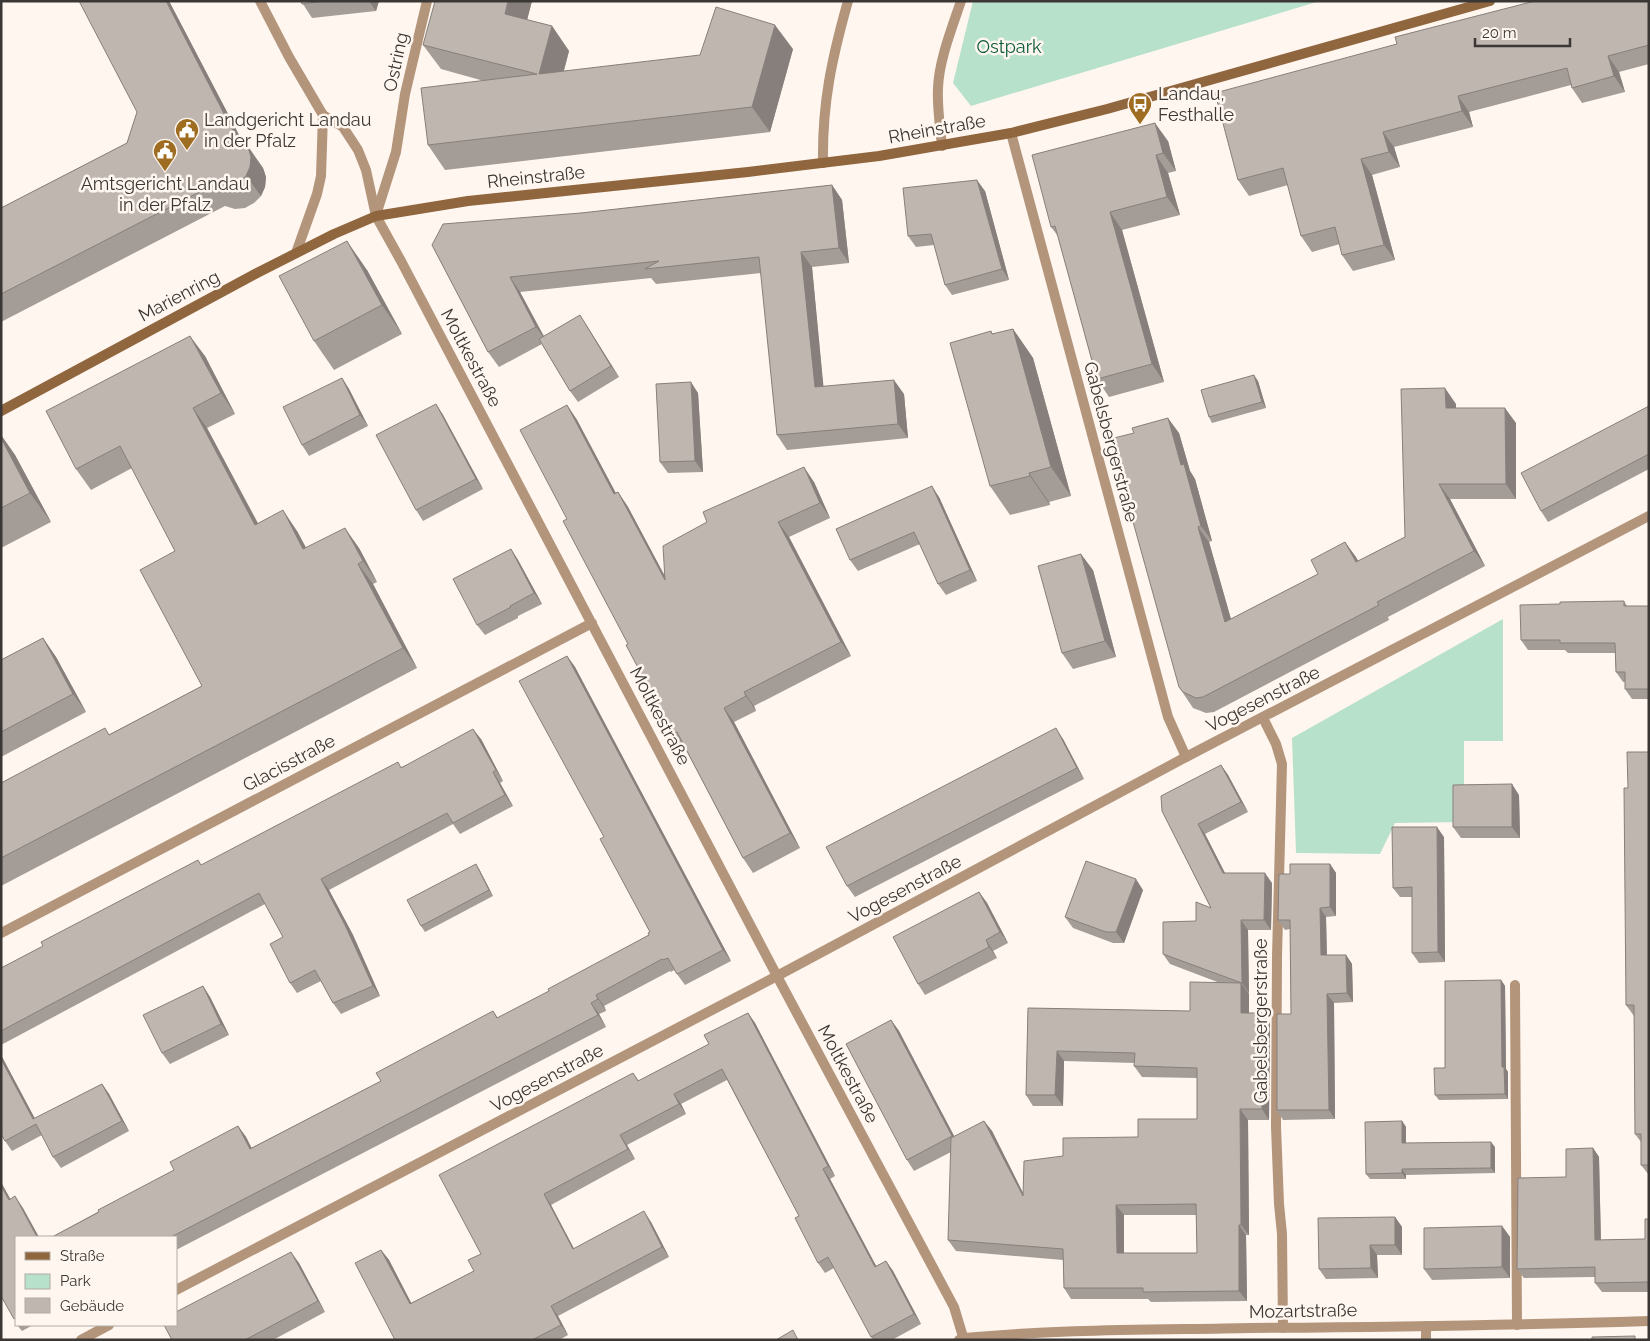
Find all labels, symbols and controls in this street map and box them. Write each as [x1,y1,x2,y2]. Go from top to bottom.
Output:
scale bar [1475,15,1570,47]
text: 20 m [1482,24,1517,42]
street label: Ostring [379,30,412,93]
park label: Ostpark [976,36,1042,57]
place label: Landau, Festhalle [1158,83,1234,125]
bus stop icon: Landau, Festhalle [1127,91,1153,125]
place label: Landgericht Landau in der Pfalz [204,109,371,151]
street label: Rheinstraße [887,110,988,147]
public building icon: Landgericht Landau in der Pfalz [174,117,200,151]
public building icon: Amtsgericht Landau in der Pfalz [152,138,178,172]
street label: Rheinstraße [486,161,586,192]
place label: Amtsgericht Landau in der Pfalz [81,173,249,215]
street label: Marienring [135,265,223,326]
street label: Moltkestraße [437,305,506,411]
street label: Gabelsbergerstraße [1080,359,1143,525]
street label: Vogesenstraße [1203,661,1323,736]
street label: Moltkestraße [626,663,695,769]
street label: Glacisstraße [239,729,339,796]
street label: Vogesenstraße [845,850,965,927]
street label: Gabelsbergerstraße [1250,938,1271,1104]
street label: Moltkestraße [814,1021,883,1127]
street label: Vogesenstraße [487,1039,607,1116]
legend [15,1236,178,1326]
text: Straße [60,1247,105,1265]
text: Park [60,1272,91,1290]
text: Gebäude [60,1297,124,1315]
street label: Mozartstraße [1249,1299,1358,1322]

